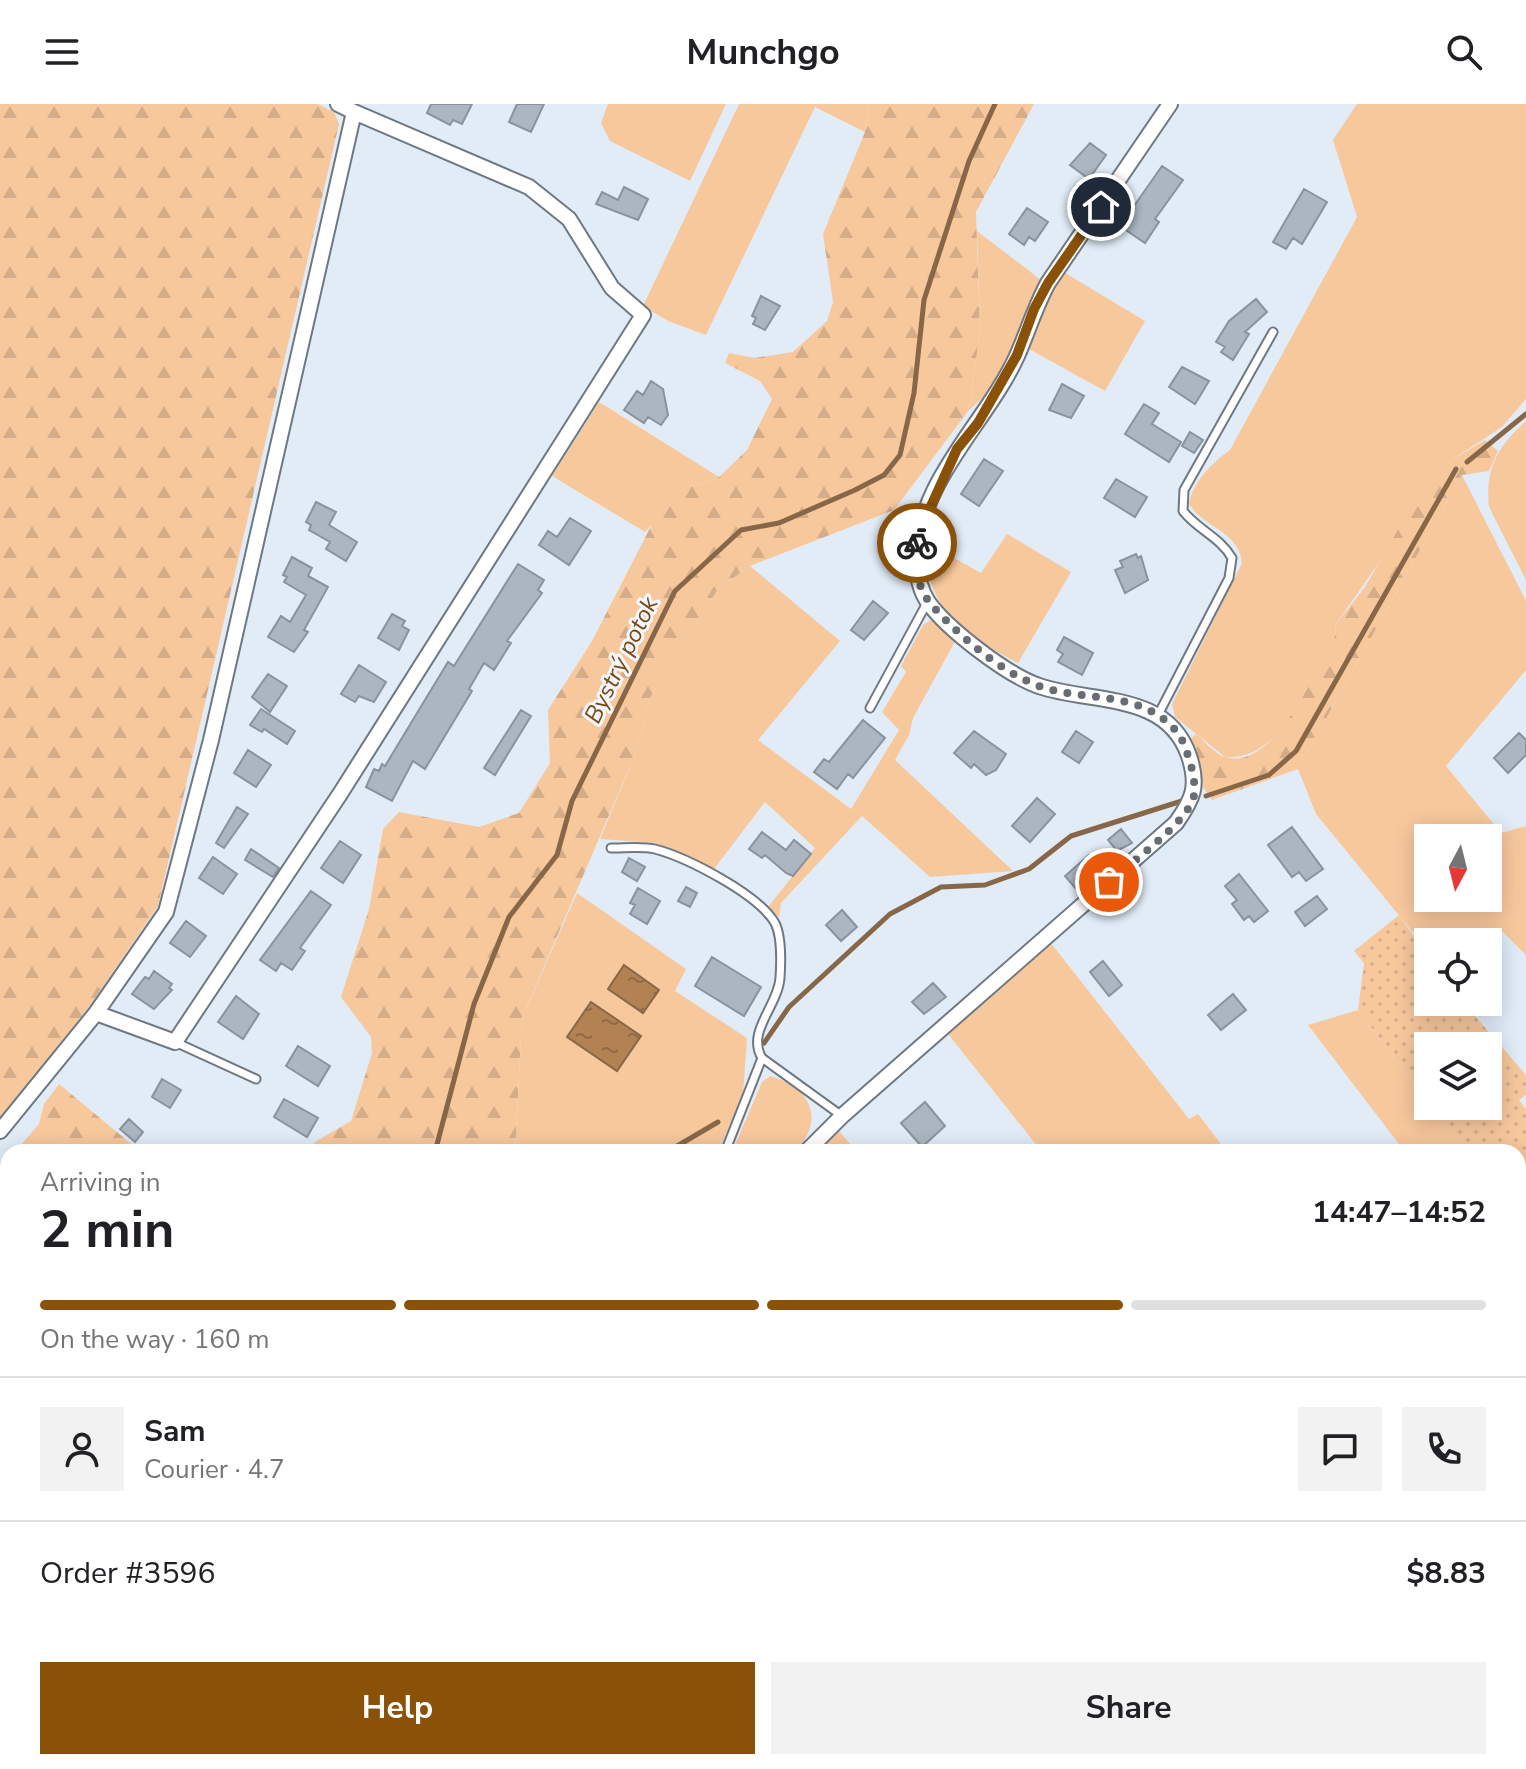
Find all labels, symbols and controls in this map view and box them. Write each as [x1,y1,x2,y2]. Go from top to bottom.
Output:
text: Munchgo [686,28,840,77]
icon: menu [40,30,84,74]
icon: search [1442,30,1486,74]
pin [1067,173,1135,241]
icon: home [1079,185,1123,229]
courier [877,503,957,583]
icon: bike [895,521,939,565]
water label: Bystrý potok [577,591,666,728]
north arrow [1414,824,1502,912]
map controls [1414,824,1502,1120]
pin [1075,848,1143,916]
icon: bag [1087,860,1131,904]
button: locate [1414,928,1502,1016]
button: layers [1414,1032,1502,1120]
text: Arriving in [40,1165,161,1200]
text: 14:47–14:52 [1312,1192,1486,1233]
text: 2 min [40,1194,175,1265]
text: On the way · 160 m [40,1322,269,1357]
button: person [40,1407,124,1491]
button: chat [1298,1407,1382,1491]
button: phone [1402,1407,1486,1491]
text: Sam [144,1411,206,1452]
text: Courier · 4.7 [144,1452,285,1487]
text: Order #3596 [40,1553,215,1594]
text: $8.83 [1407,1553,1486,1594]
button: Help [40,1662,755,1754]
button: Share [771,1662,1486,1754]

